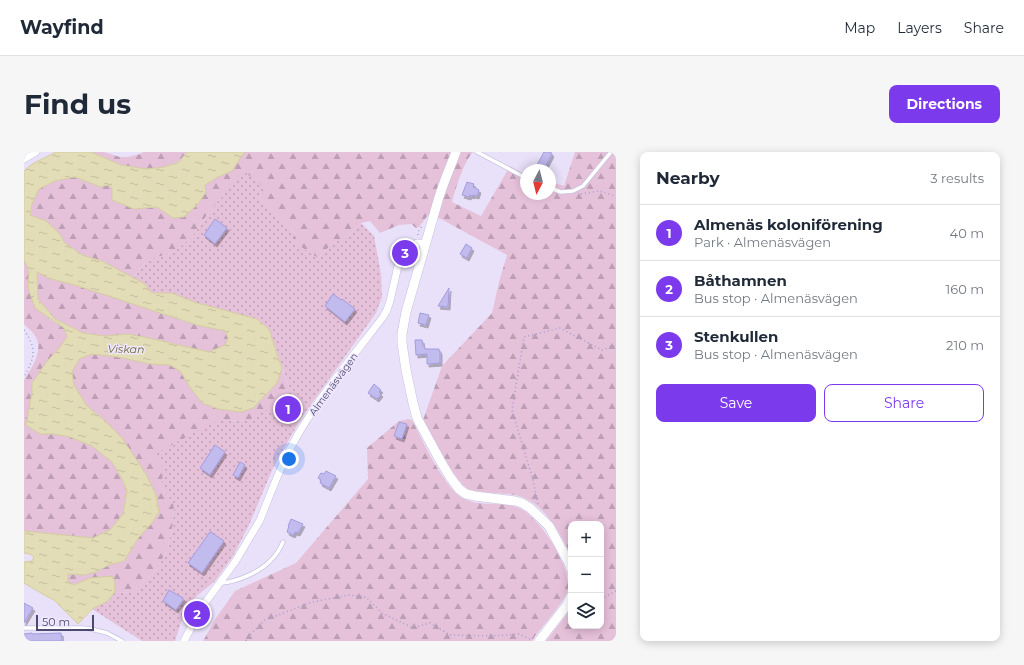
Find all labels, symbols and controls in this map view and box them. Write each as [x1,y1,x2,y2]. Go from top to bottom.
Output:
text: Wayfind [20,16,104,39]
text: Map [844,19,875,37]
text: Layers [897,19,942,37]
text: Share [964,19,1004,37]
button: Directions [889,85,1000,123]
text: Find us [24,87,131,121]
north arrow [520,164,556,200]
text: Nearby [656,168,720,188]
text: 3 results [930,170,984,186]
text: Almenäs koloniförening [694,215,883,234]
text: 1 [666,225,672,241]
text: 40 m [950,225,984,241]
text: Park · Almenäsvägen [694,234,831,250]
pin: 3 [392,238,418,268]
text: Båthamnen [694,271,787,290]
text: 2 [665,281,673,297]
text: 160 m [946,281,984,297]
text: Bus stop · Almenäsvägen [694,290,858,306]
text: Stenkullen [694,327,778,346]
text: 3 [665,337,673,353]
text: 210 m [946,337,984,353]
water label: Viskan [107,342,145,356]
text: Bus stop · Almenäsvägen [694,346,858,362]
street label: Almenäsvägen [306,350,361,418]
button: Save [656,384,816,422]
button: Share [824,384,984,422]
pin: 1 [275,394,301,424]
your location [279,449,299,469]
map controls [568,521,604,629]
button: + [568,521,604,557]
button: − [568,557,604,593]
button: layers [568,593,604,629]
pin: 2 [184,599,210,629]
scale bar [36,613,94,632]
text: 50 m [42,615,70,629]

